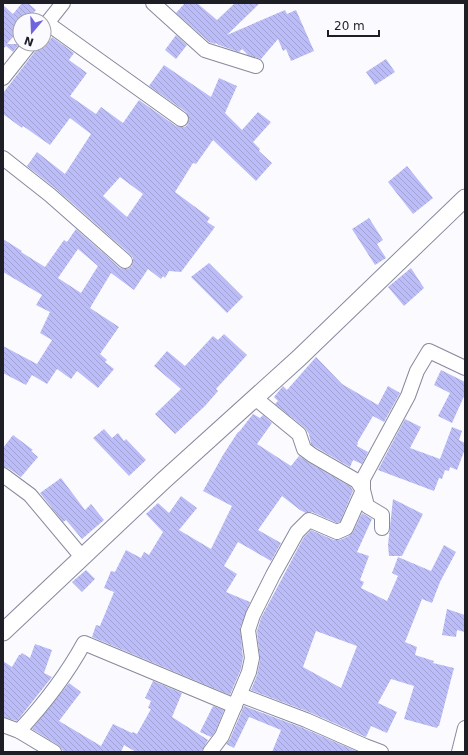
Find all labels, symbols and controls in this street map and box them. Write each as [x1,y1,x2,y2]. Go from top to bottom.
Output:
north arrow [12,12,52,52]
scale bar [328,12,379,38]
text: 20 m [334,19,365,33]
text: N [22,33,35,49]

